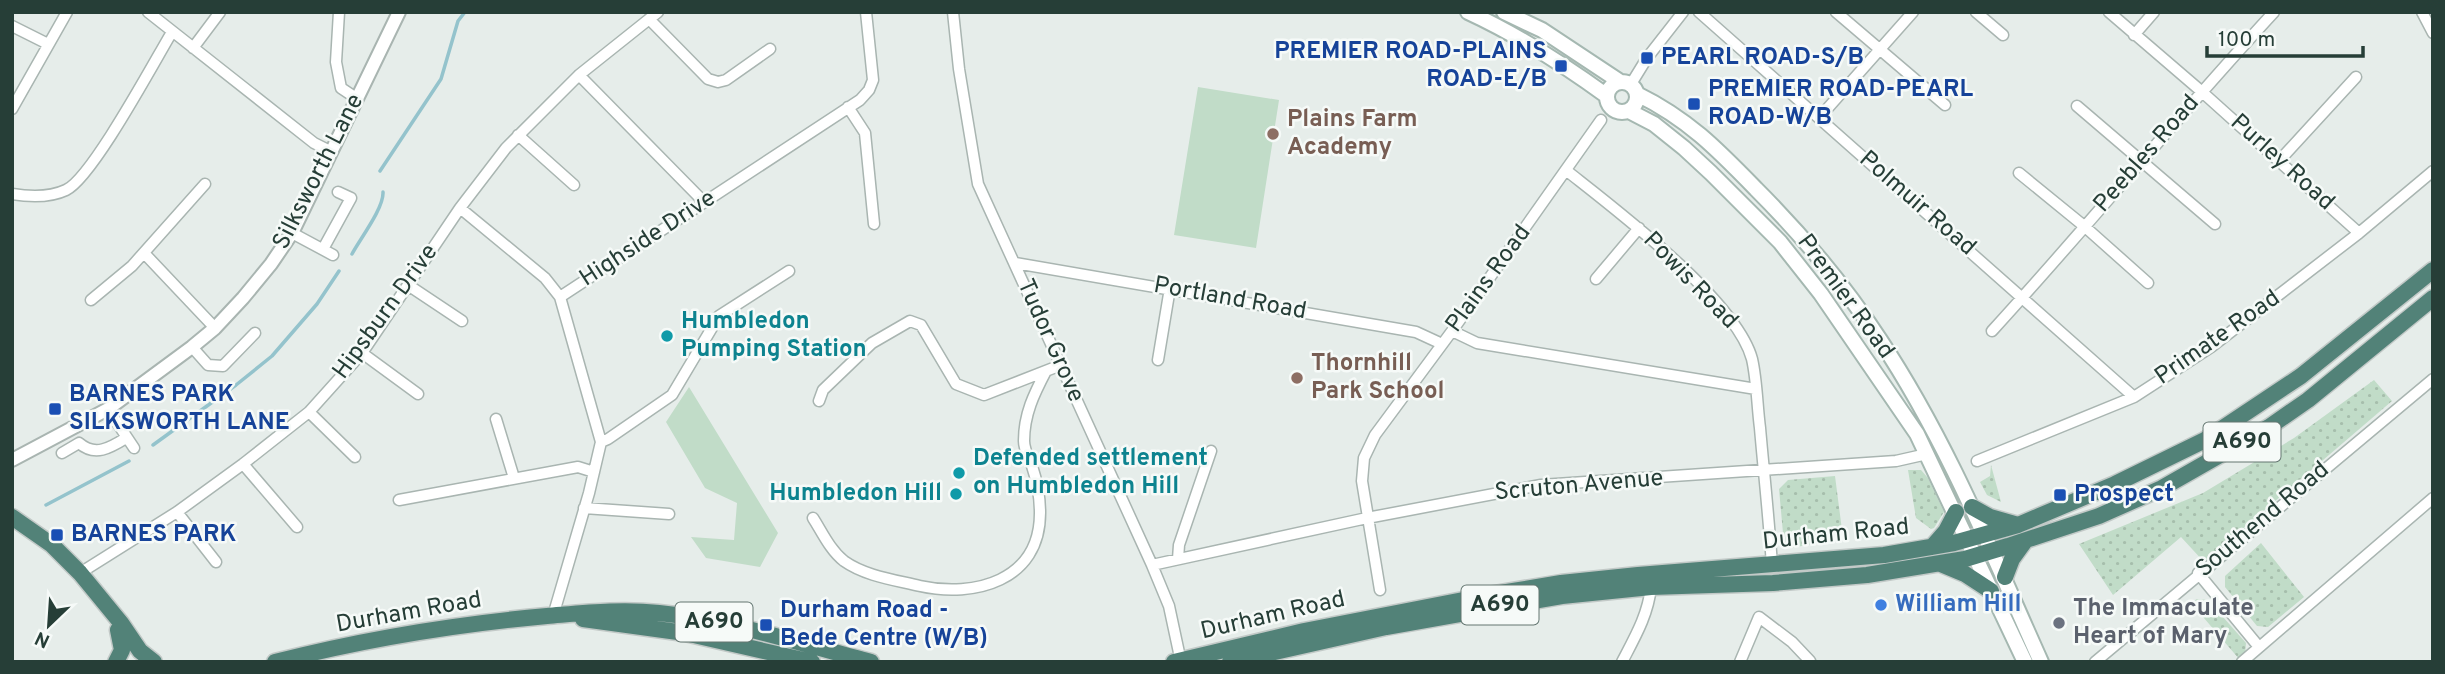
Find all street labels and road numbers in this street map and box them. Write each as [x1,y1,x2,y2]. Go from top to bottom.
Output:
street label: Silksworth Lane [267,89,371,255]
street label: Peebles Road [2088,89,2206,219]
street label: Purley Road [2224,108,2340,218]
street label: Polmuir Road [1852,145,1982,263]
street label: Highside Drive [574,184,722,294]
street label: Plains Road [1440,219,1538,339]
street label: Powis Road [1636,226,1744,336]
street label: Premier Road [1790,229,1900,365]
street label: Hipsburn Drive [327,239,445,385]
street label: Portland Road [1151,271,1309,327]
street label: Tudor Grove [1009,275,1091,407]
street label: Primate Road [2150,284,2286,392]
road number: A690 [2204,422,2280,462]
street label: Southend Road [2190,455,2336,585]
street label: Scruton Avenue [1493,464,1665,508]
street label: Durham Road [1761,512,1911,558]
street label: Durham Road [334,585,484,641]
street label: Durham Road [1198,585,1348,647]
road number: A690 [1462,586,1538,624]
road number: A690 [676,602,752,642]

